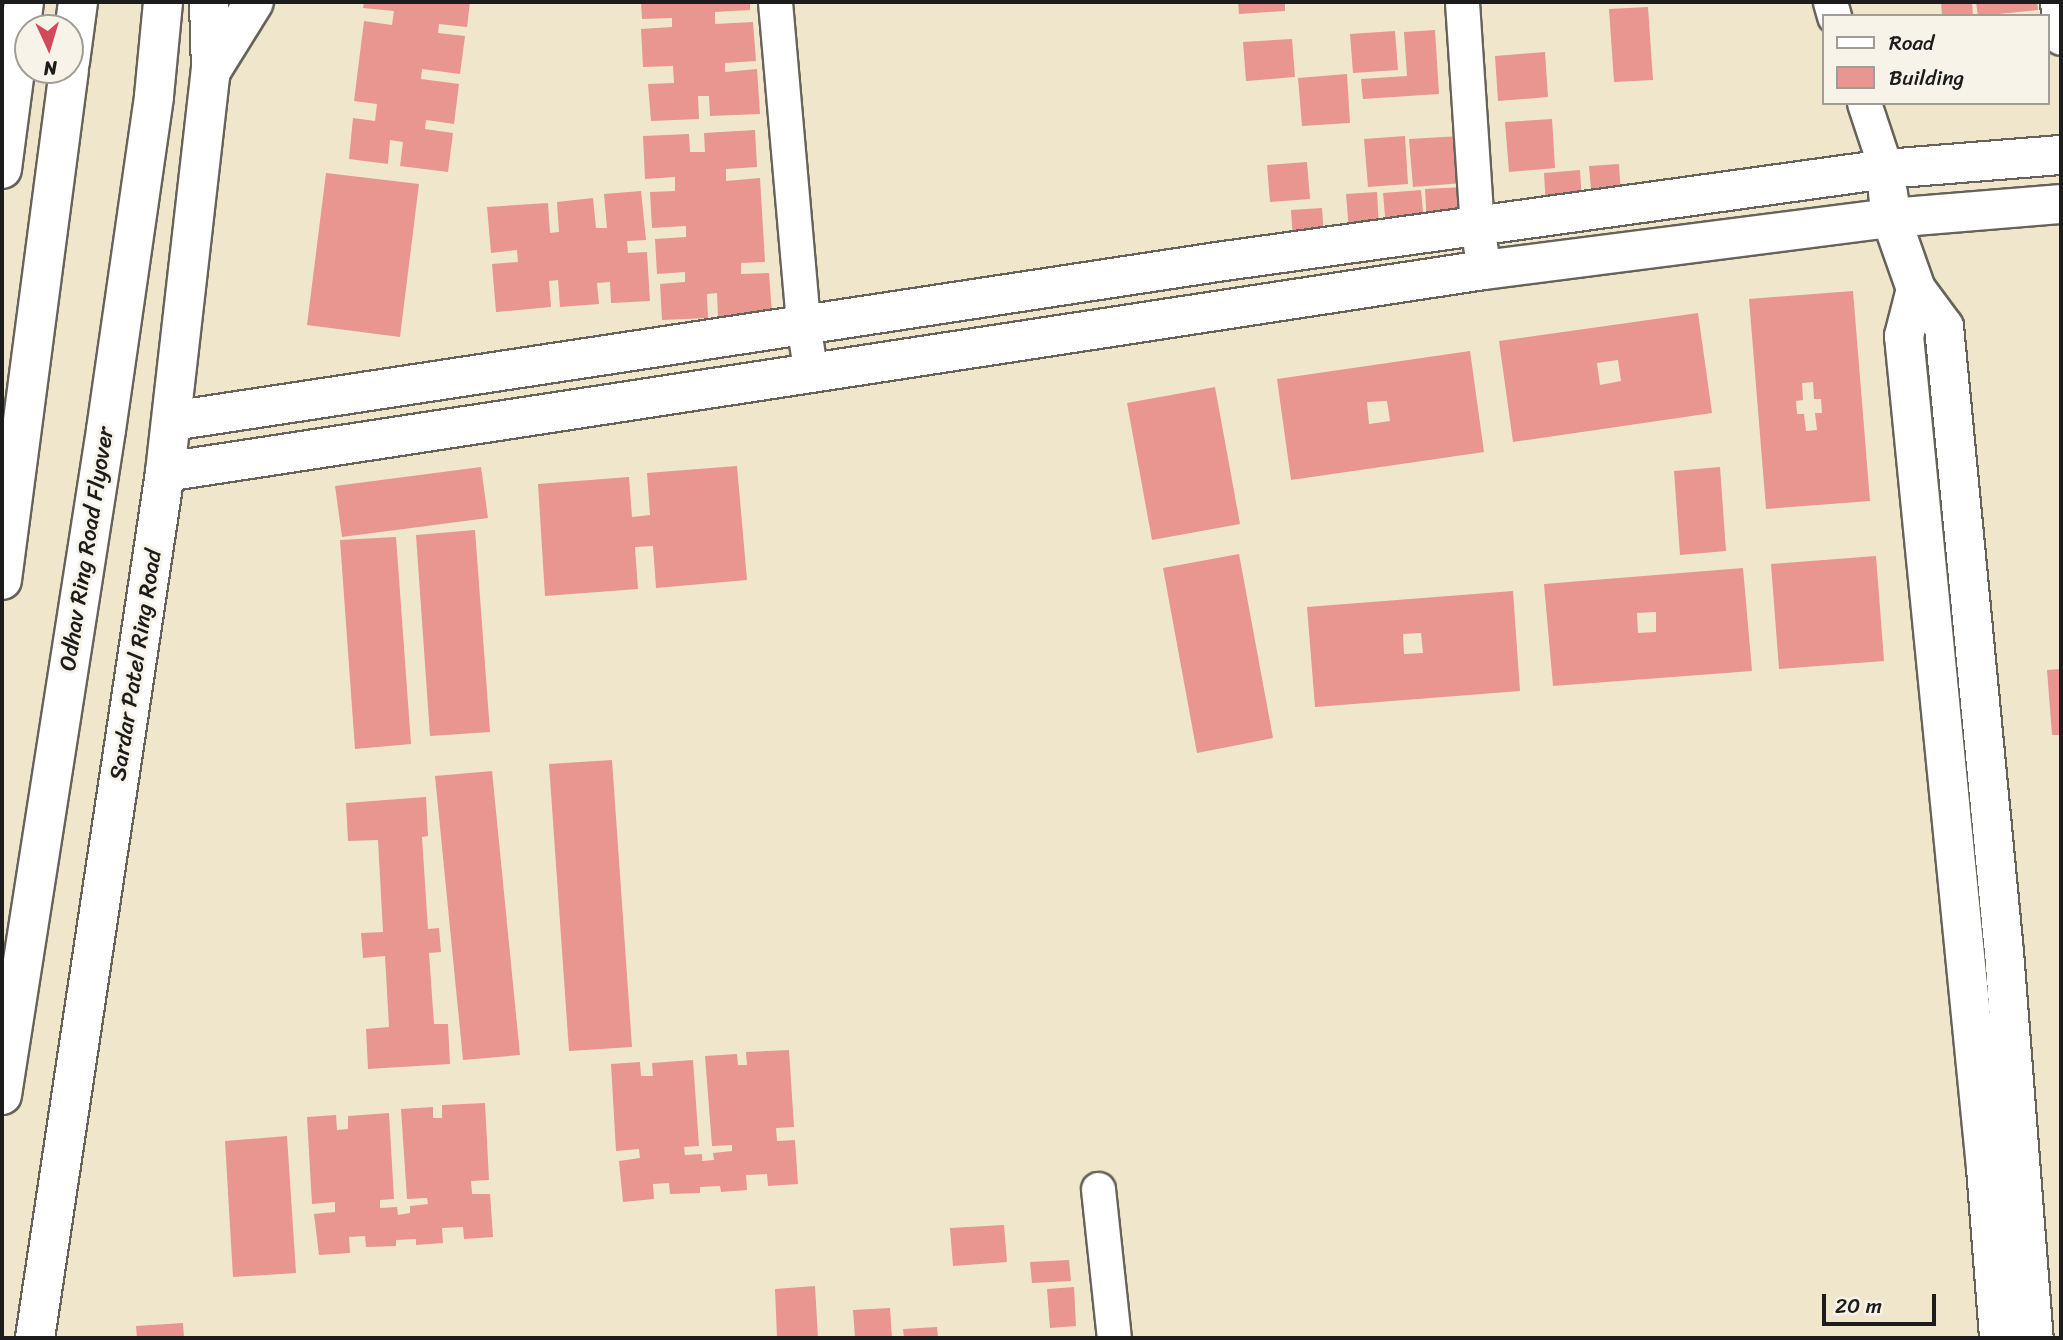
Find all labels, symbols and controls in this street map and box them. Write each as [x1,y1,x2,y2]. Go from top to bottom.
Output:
north arrow [14,14,84,84]
legend [1822,14,2049,105]
text: Road [1889,24,1934,62]
text: N [43,52,58,85]
text: Building [1889,59,1964,97]
street label: Odhav Ring Road Flyover [54,425,120,673]
street label: Sardar Patel Ring Road [104,547,168,783]
scale bar [1825,1280,1939,1324]
text: 20 m [1835,1287,1882,1325]

